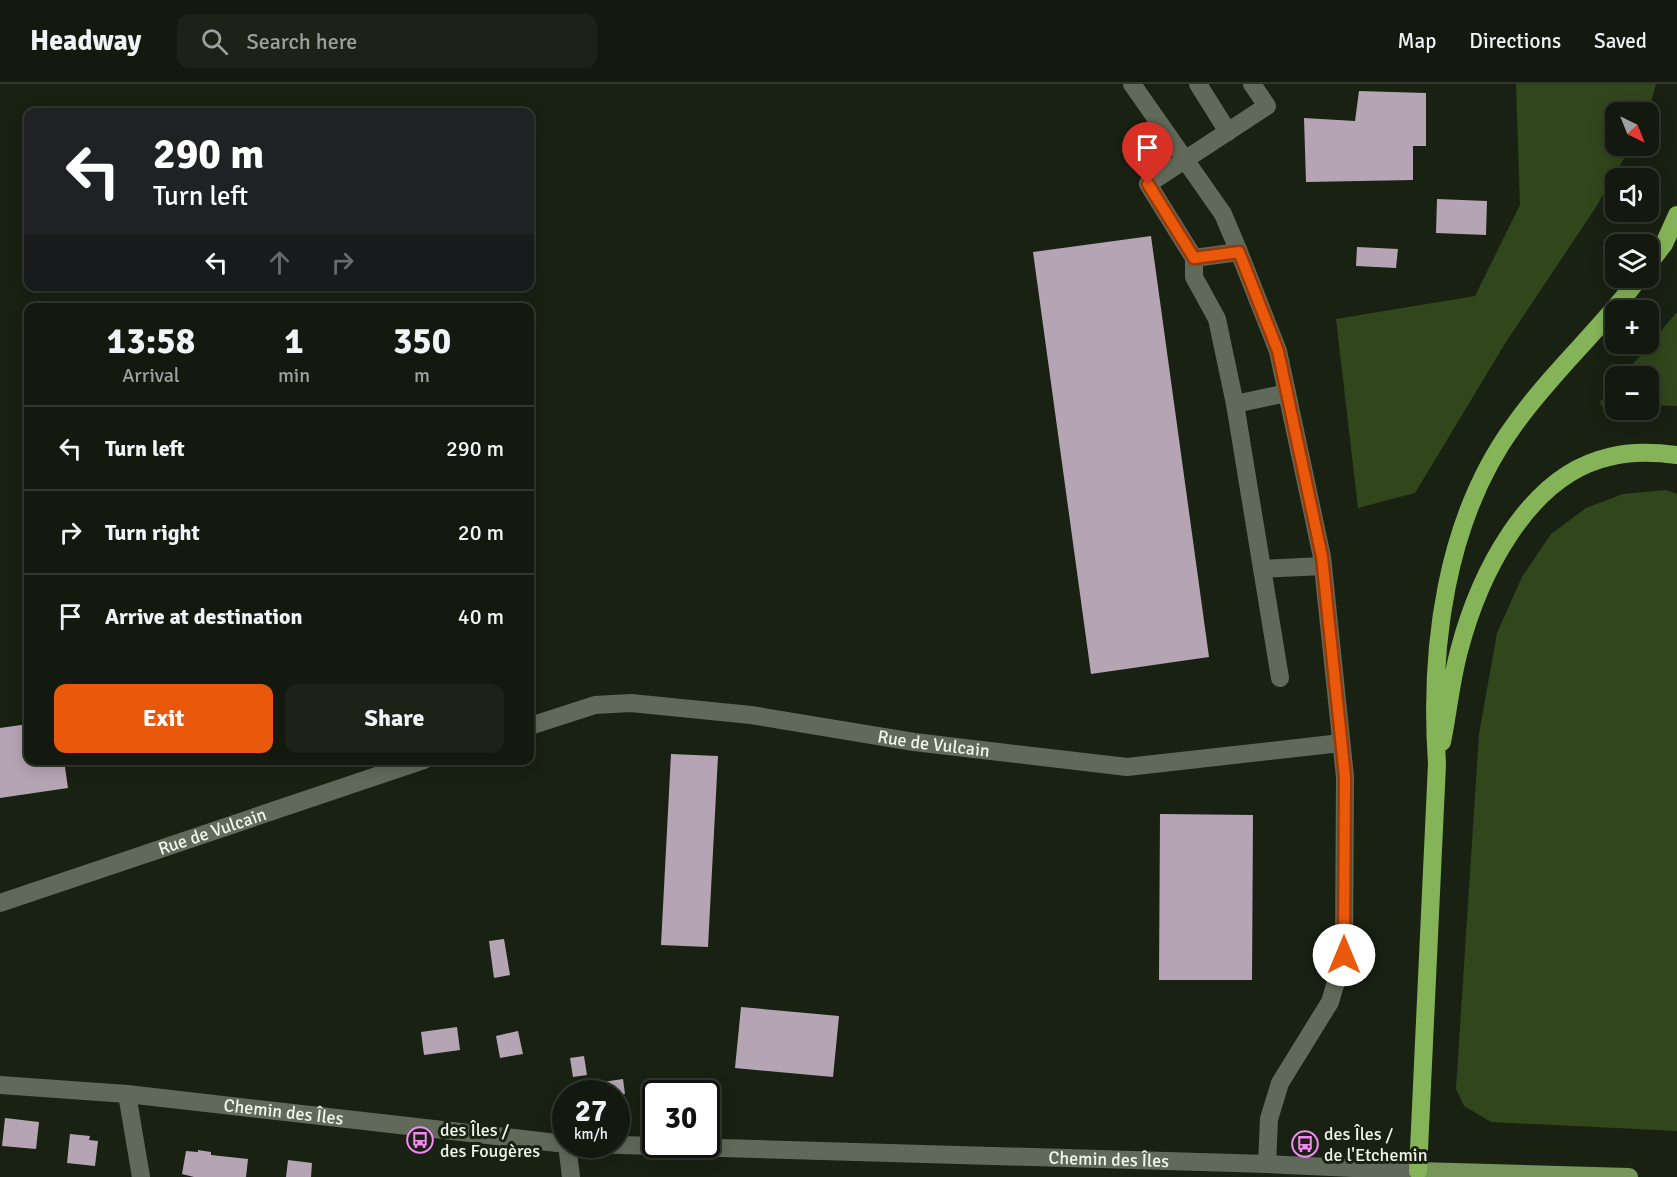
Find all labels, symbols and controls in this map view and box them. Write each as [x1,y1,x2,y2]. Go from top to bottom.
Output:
search box [177,14,597,68]
text: Headway [30,24,141,58]
icon: search [198,25,231,58]
text: Search here [246,28,357,55]
text: Map [1398,28,1436,54]
text: Directions [1469,28,1561,54]
text: Saved [1594,28,1647,54]
north arrow [1605,102,1659,156]
map controls [1605,102,1659,420]
pin [1122,122,1173,184]
text: 290 m [153,129,264,180]
icon: arrive [1131,131,1164,164]
icon: left [54,132,132,210]
button: sound [1605,168,1659,222]
text: Turn left [153,180,248,213]
button: layers [1605,234,1659,288]
icon: left [200,246,233,279]
icon: ahead [263,246,296,279]
icon: right [326,246,359,279]
button: + [1605,300,1659,354]
text: 13:58 [107,319,195,364]
text: 1 [284,319,304,364]
text: 350 [393,319,451,364]
text: Arrival [122,363,180,388]
text: min [278,363,310,388]
text: m [414,363,430,388]
button: − [1605,366,1659,420]
icon: left [54,432,87,465]
text: Turn left [105,435,185,462]
text: 290 m [446,435,504,462]
icon: right [54,516,87,549]
text: Turn right [105,519,200,546]
text: 20 m [458,519,504,546]
icon: arrive [54,600,87,633]
text: Arrive at destination [105,603,302,630]
text: 40 m [458,603,504,630]
button: Exit [54,684,273,753]
button: Share [285,684,504,753]
street label: Rue de Vulcain [876,725,991,762]
street label: Rue de Vulcain [155,803,269,860]
position arrow [1312,923,1376,987]
speed limit sign: 30 [642,1080,720,1158]
text: 27 [575,1093,607,1130]
street label: Chemin des Îles [223,1094,345,1130]
place label: des Îles / des Fougères [440,1119,540,1162]
place label: des Îles / de l'Etchemin [1324,1123,1427,1166]
bus stop icon: des Îles / des Fougères [405,1125,435,1155]
text: km/h [574,1125,608,1143]
bus stop icon: des Îles / de l'Etchemin [1290,1129,1320,1159]
street label: Chemin des Îles [1048,1147,1169,1172]

